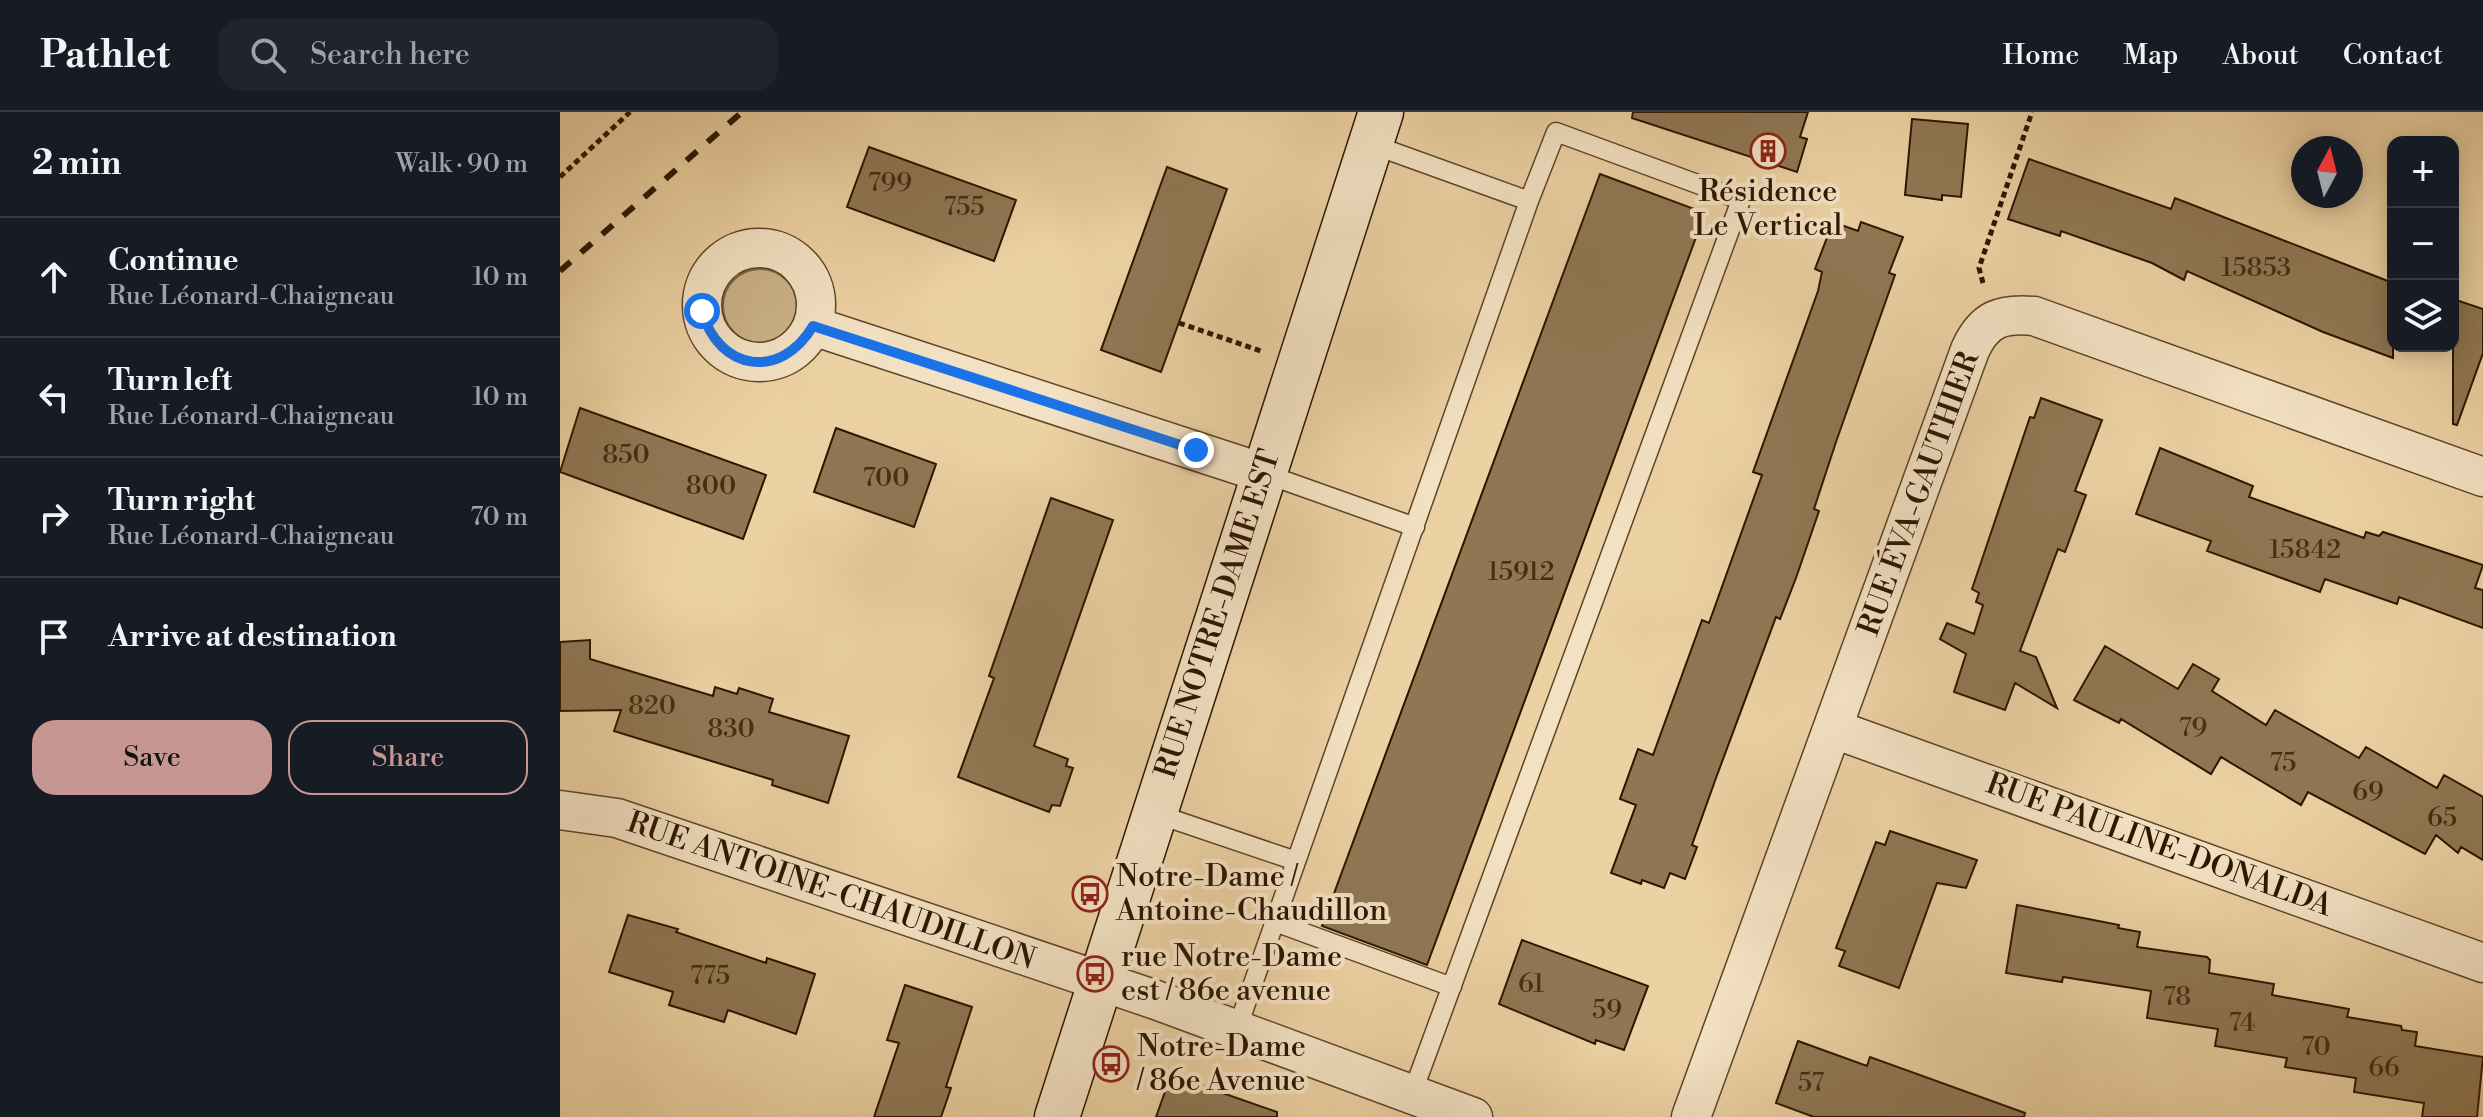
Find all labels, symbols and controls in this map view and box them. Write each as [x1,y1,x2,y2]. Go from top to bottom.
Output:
search box [218,19,778,91]
text: Pathlet [40,32,170,79]
icon: search [246,33,290,77]
text: Search here [310,36,470,74]
text: Home [2003,38,2079,73]
text: Map [2123,38,2178,73]
text: About [2222,38,2299,73]
text: Contact [2343,38,2443,73]
building icon: Résidence Le Vertical [1749,132,1787,170]
north arrow [2291,136,2363,208]
map controls [2387,136,2459,352]
button: + [2387,136,2459,208]
text: 2 min [32,143,121,185]
text: Walk · 90 m [396,148,528,180]
house number: 799 [868,167,912,199]
place label: Résidence Le Vertical [1694,173,1842,245]
house number: 755 [943,191,985,223]
button: − [2387,208,2459,280]
text: Continue [108,242,239,280]
house number: 15853 [2221,252,2291,284]
icon: ahead [32,255,76,299]
text: 10 m [472,261,528,293]
text: Rue Léonard-Chaigneau [108,280,395,312]
button: layers [2387,280,2459,352]
route start [684,293,720,329]
street label: RUE ÉVA-GAUTHIER [1848,345,1988,641]
text: Turn left [108,362,232,400]
icon: left [32,375,76,419]
text: 10 m [472,381,528,413]
text: Rue Léonard-Chaigneau [108,400,395,432]
route end [1178,432,1214,468]
house number: 850 [602,439,650,471]
street label: RUE NOTRE-DAME EST [1147,445,1289,783]
house number: 700 [863,462,909,494]
house number: 800 [686,470,736,502]
text: Turn right [108,482,255,520]
icon: right [32,495,76,539]
text: 70 m [470,501,528,533]
text: Rue Léonard-Chaigneau [108,520,395,552]
house number: 15842 [2269,534,2341,566]
house number: 15912 [1487,556,1555,588]
icon: arrive [32,615,76,659]
text: Arrive at destination [108,618,397,656]
house number: 820 [628,690,676,722]
house number: 79 [2179,712,2207,744]
house number: 830 [707,713,755,745]
button: Save [32,720,272,795]
button: Share [288,720,528,795]
house number: 75 [2270,747,2296,779]
street label: RUE PAULINE-DONALDA [1981,765,2339,926]
house number: 69 [2352,776,2384,808]
house number: 65 [2427,802,2457,834]
street label: RUE ANTOINE-CHAUDILLON [622,803,1040,979]
place label: Notre-Dame / Antoine-Chaudillon [1115,858,1387,930]
bus stop icon: Notre-Dame / Antoine-Chaudillon [1071,875,1109,913]
place label: rue Notre-Dame est / 86e avenue [1121,938,1342,1010]
bus stop icon: rue Notre-Dame est / 86e avenue [1076,955,1114,993]
house number: 775 [690,960,730,992]
house number: 61 [1518,968,1544,1000]
house number: 78 [2163,981,2191,1013]
house number: 59 [1592,994,1622,1026]
house number: 74 [2228,1007,2256,1039]
place label: Notre-Dame / 86e Avenue [1136,1028,1306,1100]
house number: 70 [2301,1031,2331,1063]
bus stop icon: Notre-Dame / 86e Avenue [1092,1045,1130,1083]
house number: 66 [2368,1052,2400,1084]
house number: 57 [1798,1067,1824,1099]

